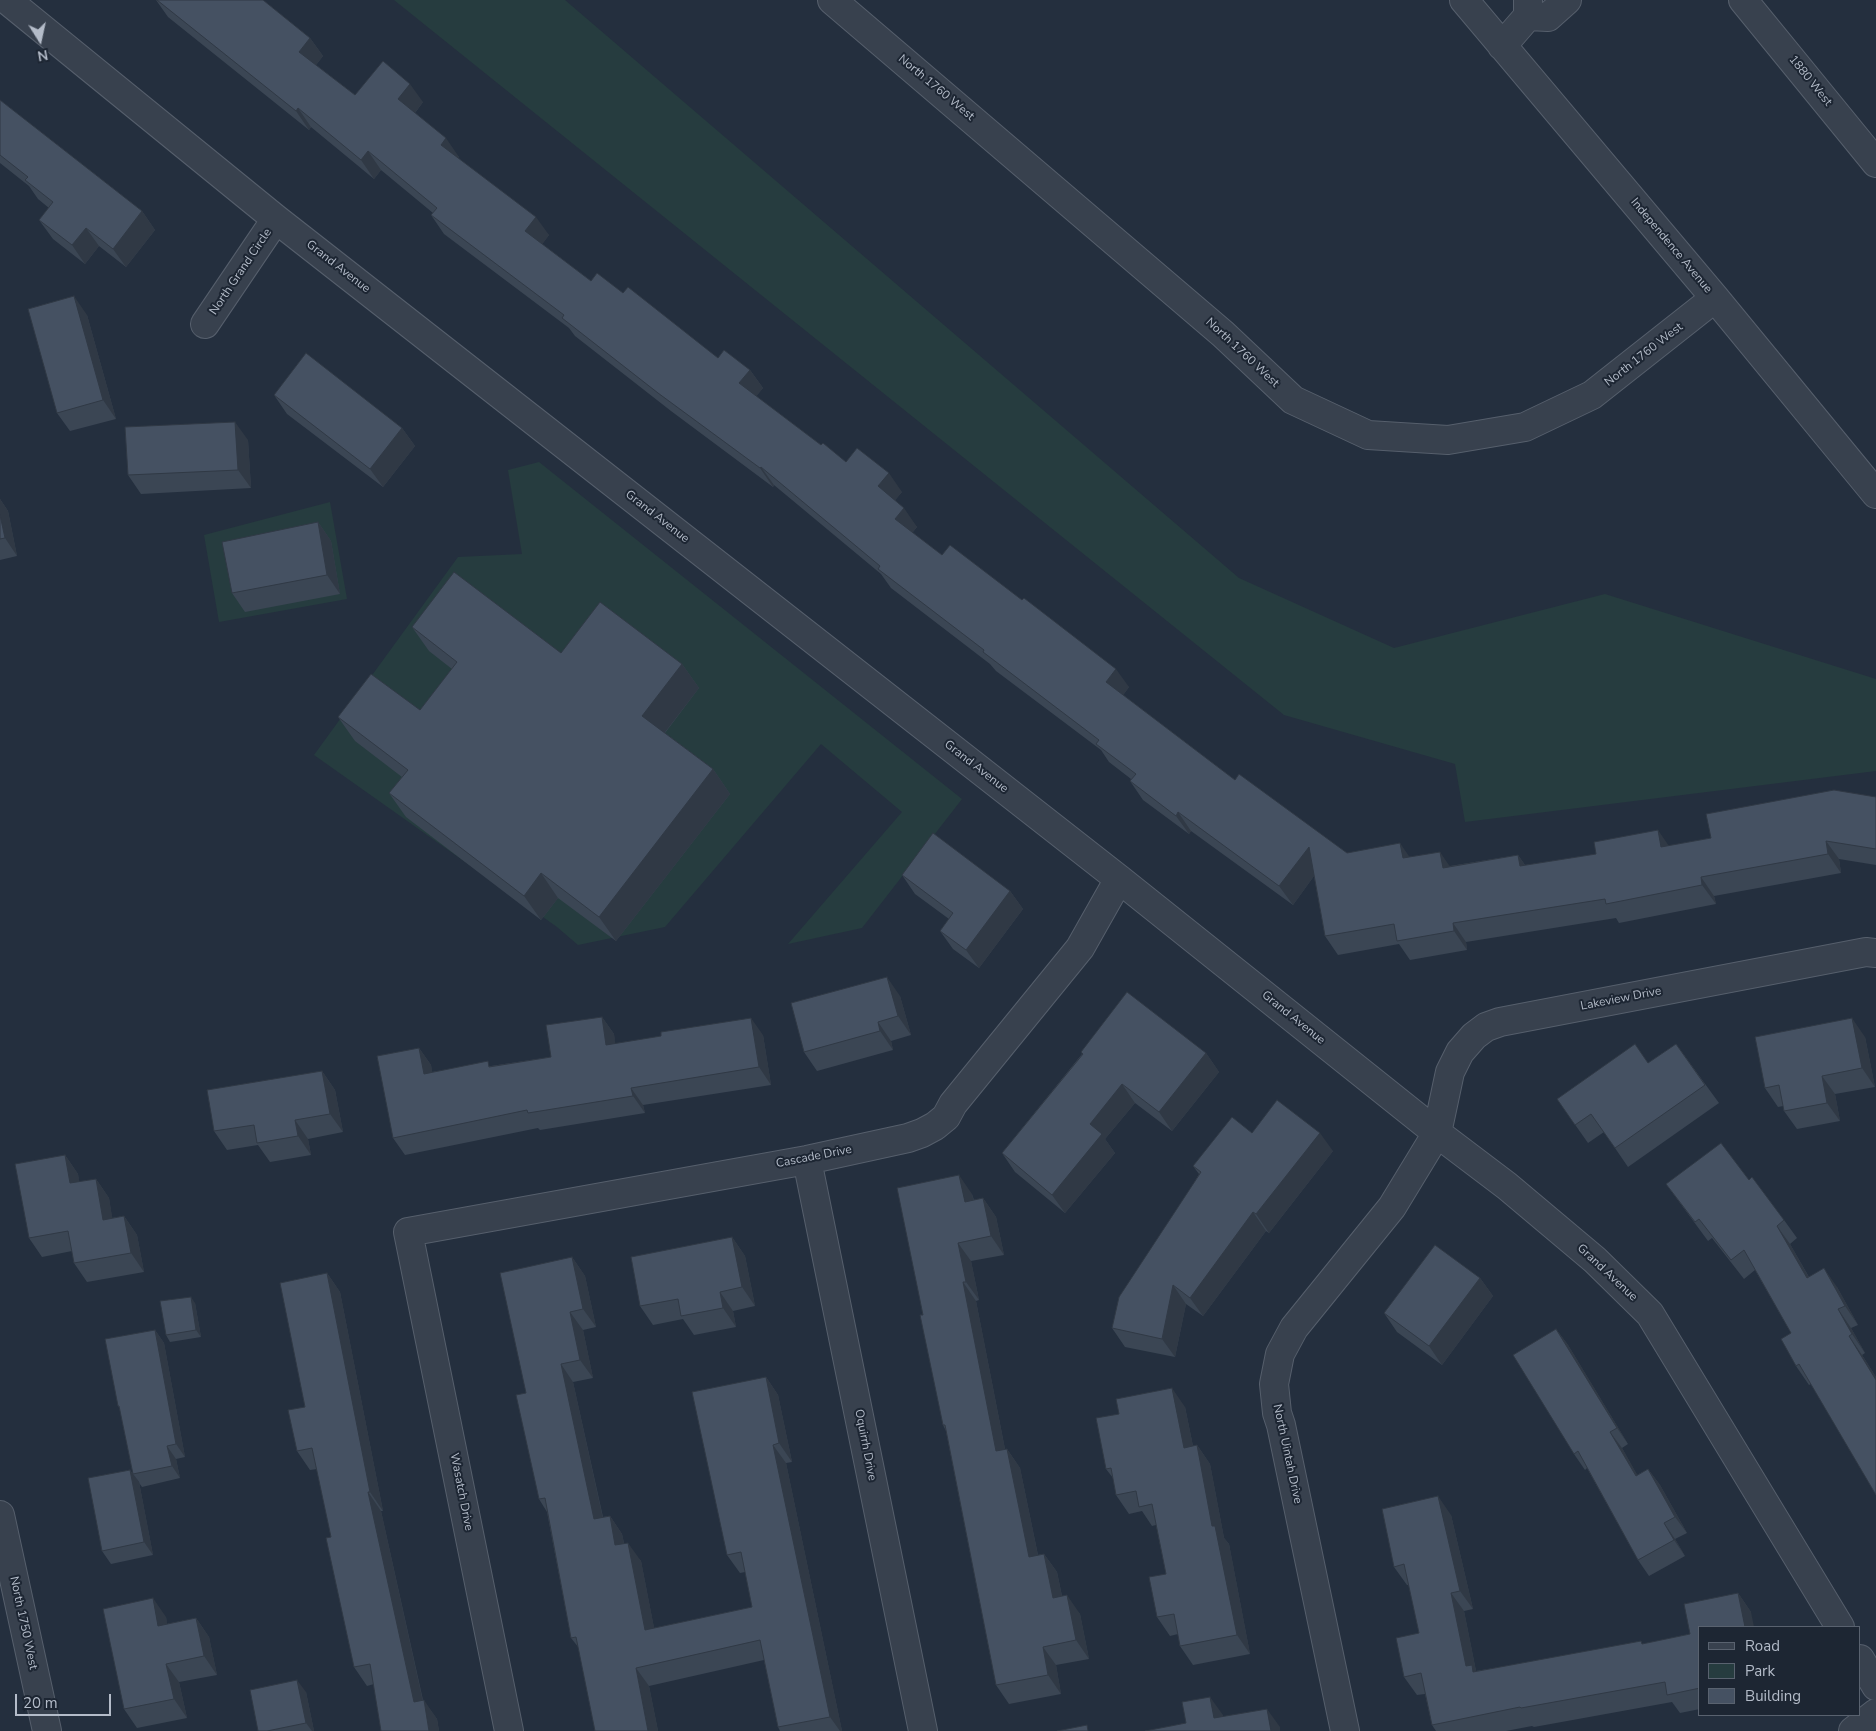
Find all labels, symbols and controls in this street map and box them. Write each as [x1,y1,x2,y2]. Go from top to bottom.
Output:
north arrow [15,15,65,65]
text: N [36,45,50,66]
street label: North 1760 West [895,52,977,124]
street label: 1880 West [1785,53,1835,109]
street label: Independence Avenue [1627,196,1715,296]
street label: North Grand Circle [207,226,275,318]
street label: Grand Avenue [303,238,373,296]
street label: North 1760 West [1202,315,1282,391]
street label: North 1760 West [1602,320,1686,390]
street label: Grand Avenue [622,488,692,546]
street label: Grand Avenue [941,738,1011,796]
street label: Lakeview Drive [1579,984,1663,1014]
street label: Grand Avenue [1259,988,1327,1048]
street label: Cascade Drive [775,1143,853,1171]
street label: Grand Avenue [1574,1241,1640,1305]
street label: North Uintah Drive [1269,1403,1305,1505]
street label: Oquirrh Drive [851,1408,879,1482]
street label: Wasatch Drive [446,1452,476,1532]
street label: North 1750 West [6,1575,40,1671]
legend [1698,1626,1861,1716]
text: Road [1745,1636,1780,1656]
text: Park [1745,1661,1775,1681]
scale bar [18,1684,114,1716]
text: Building [1745,1686,1801,1706]
text: 20 m [23,1693,58,1713]

